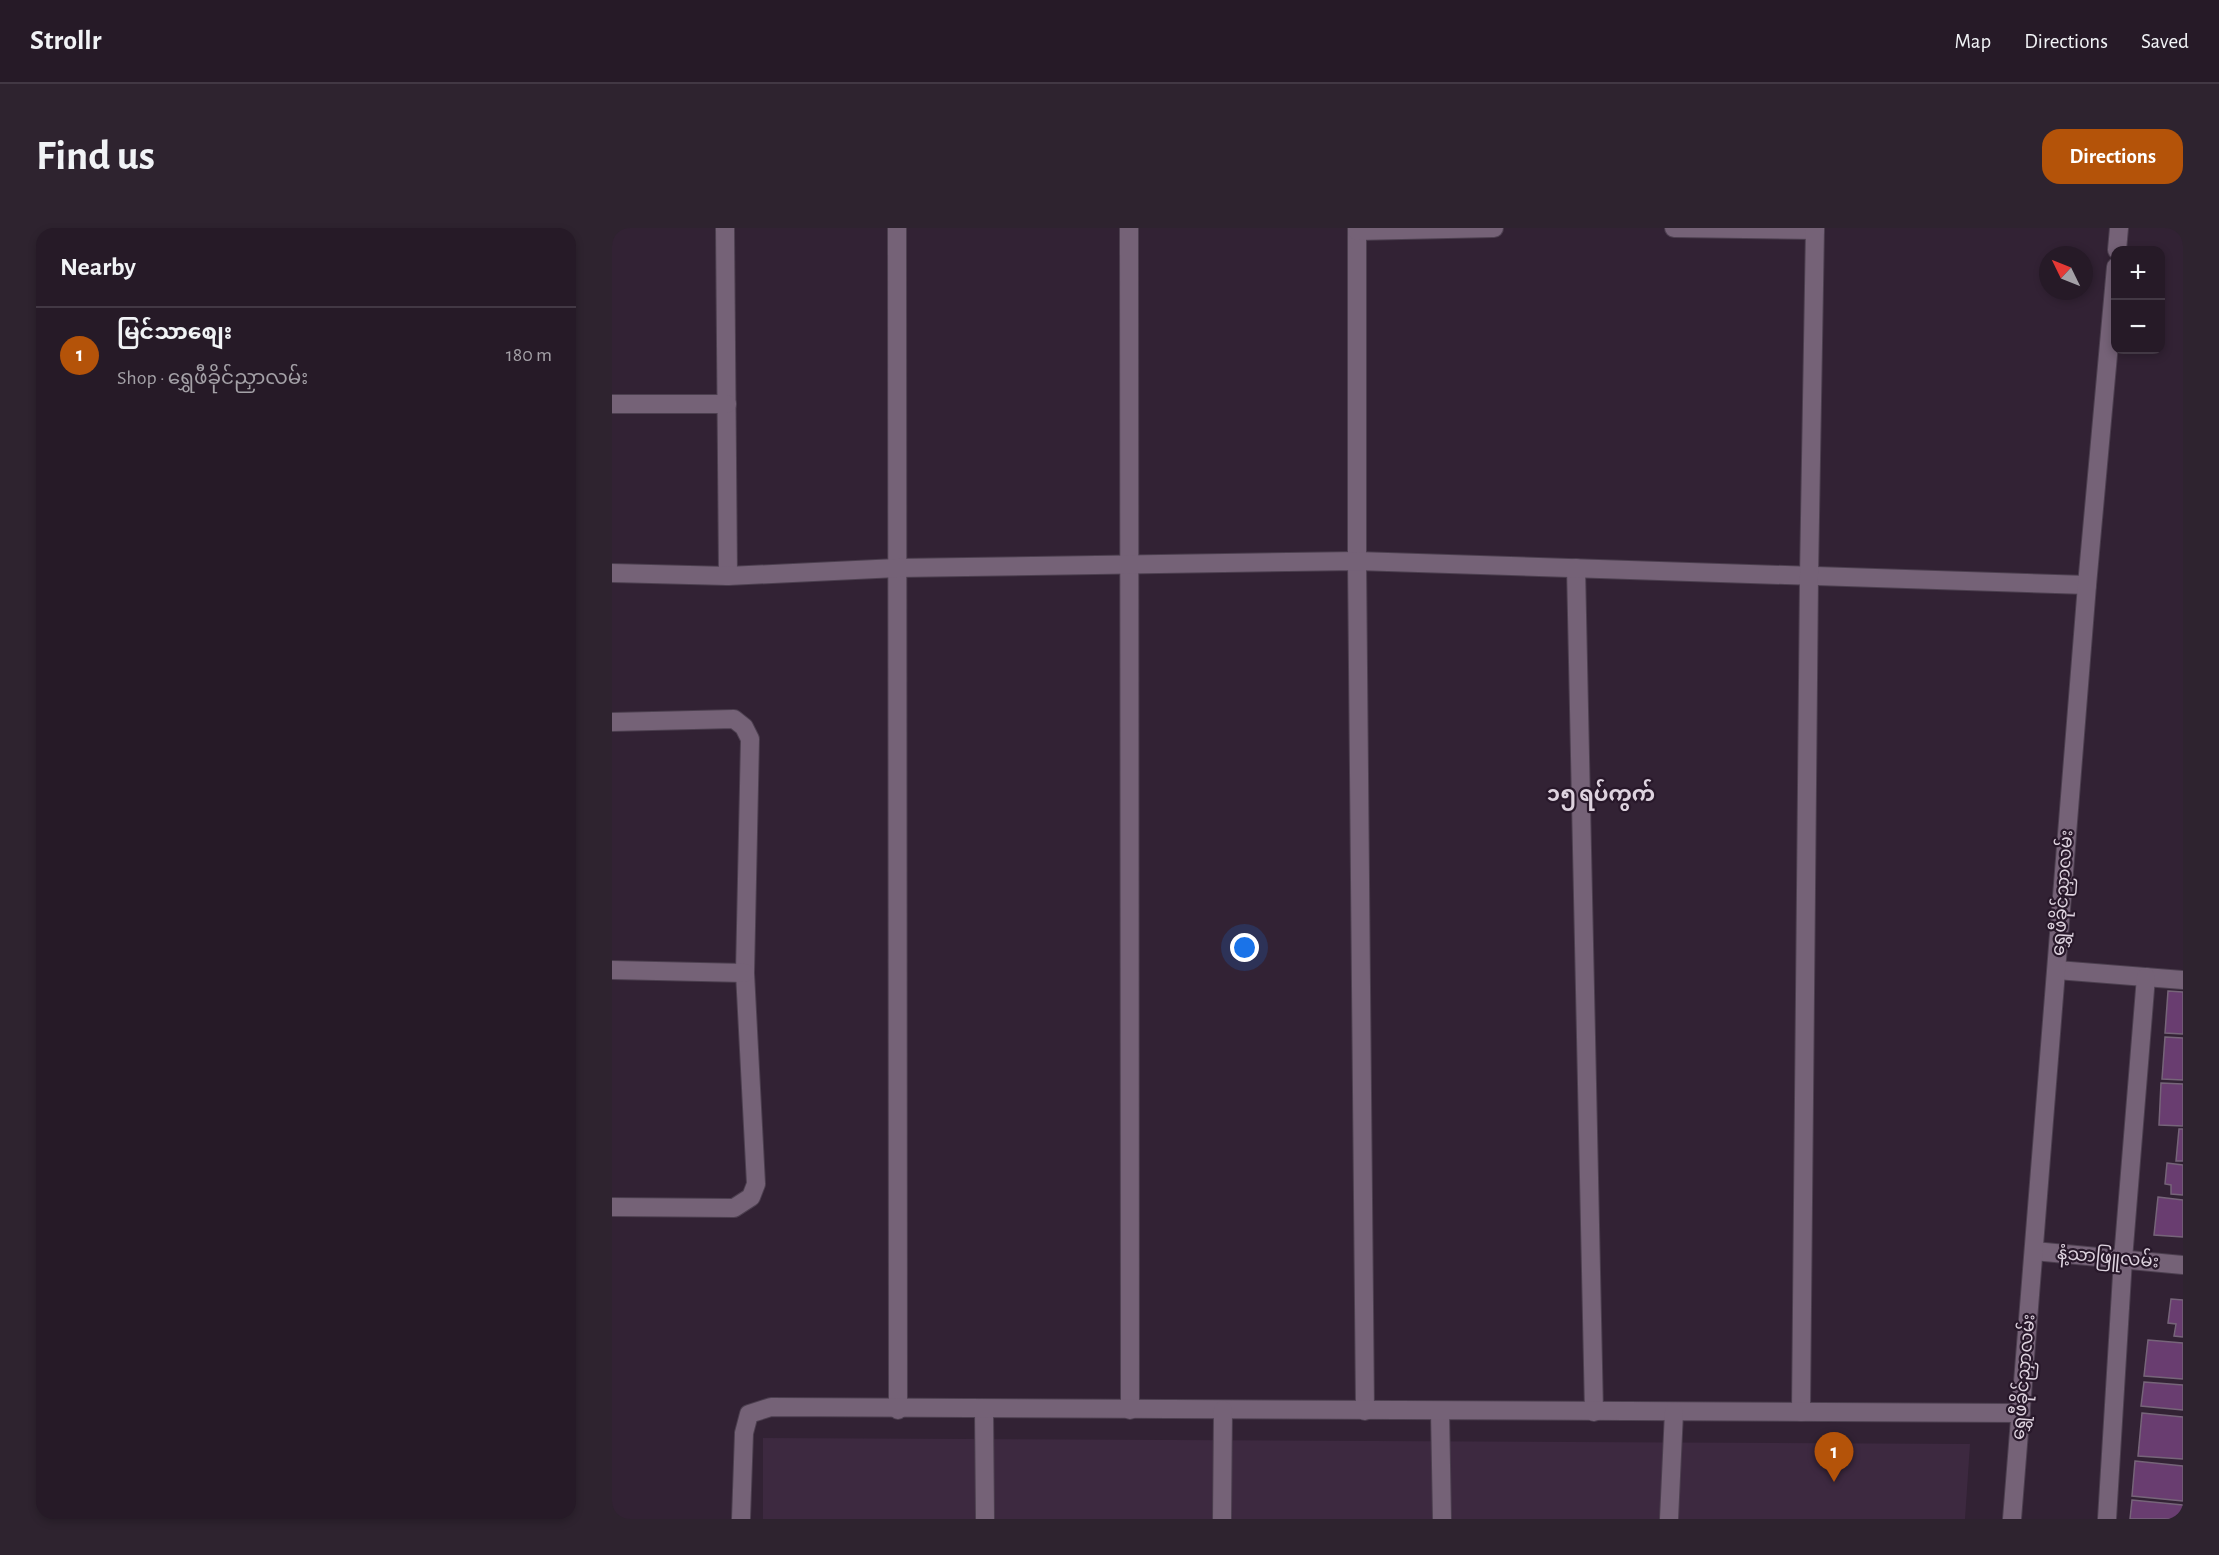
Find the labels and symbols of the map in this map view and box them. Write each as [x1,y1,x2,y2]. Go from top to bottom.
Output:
north arrow [2039,246,2093,300]
district label: ၁၅ ရပ်ကွက် [1547,778,1655,811]
street label: ရွှေဖီခိုင်ညှာလမ်း [2044,829,2081,957]
your location [1230,933,1259,962]
street label: နံ့သာဖြူလမ်း [2056,1240,2160,1276]
street label: ရွှေဖီခိုင်ညှာလမ်း [2004,1313,2043,1441]
pin: 1 [1814,1432,1854,1482]

